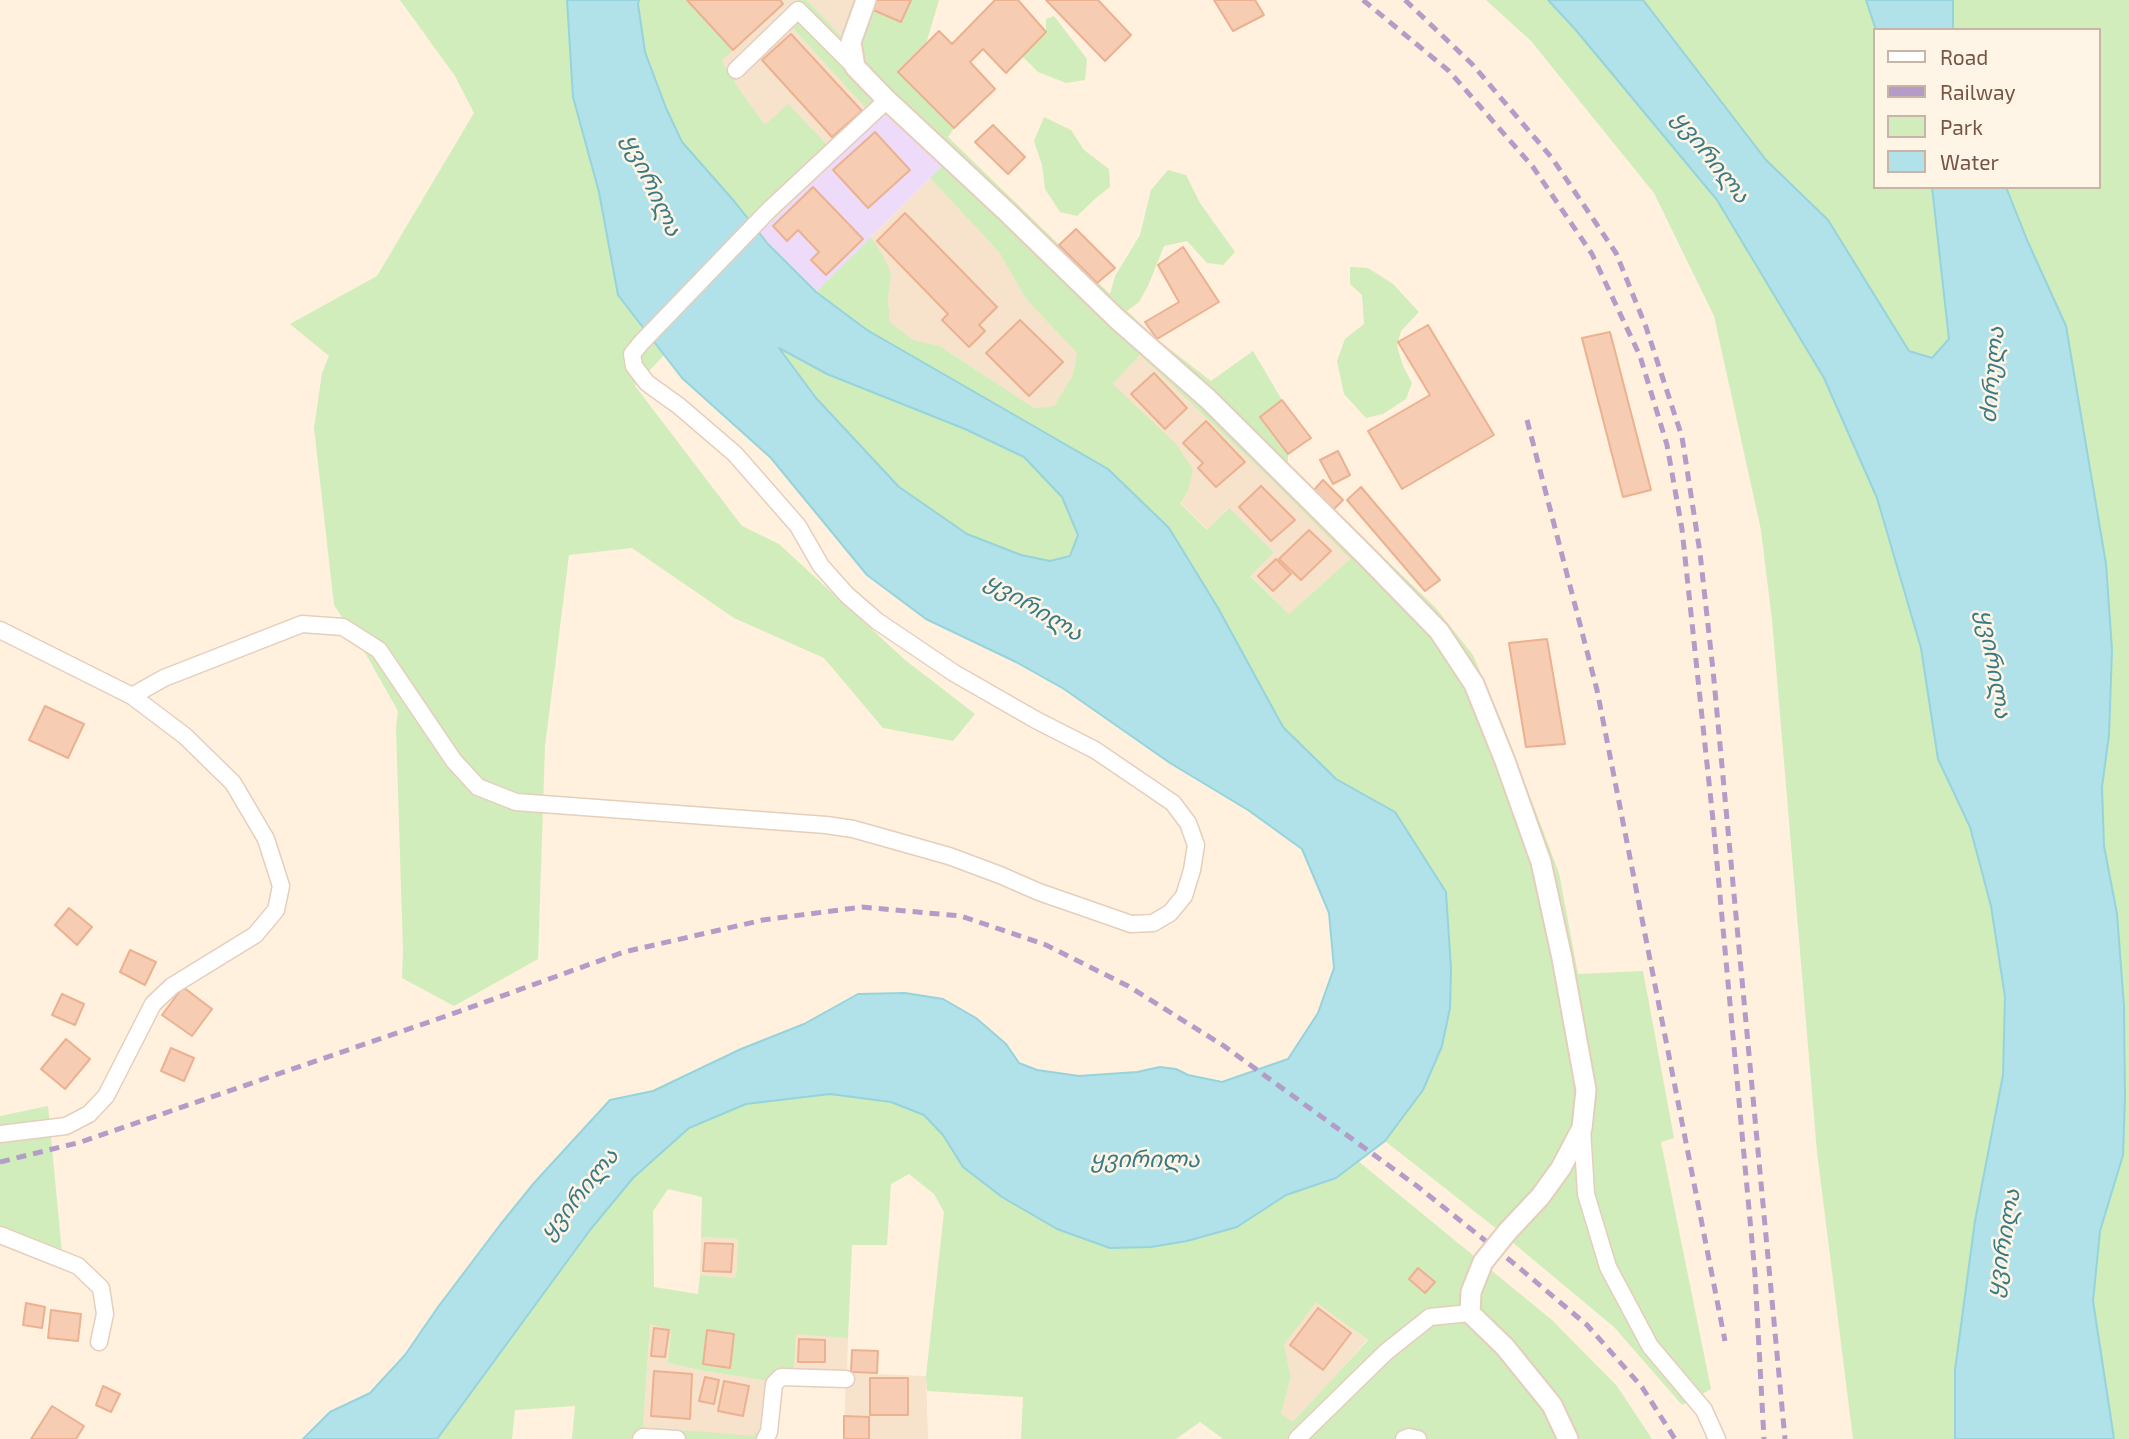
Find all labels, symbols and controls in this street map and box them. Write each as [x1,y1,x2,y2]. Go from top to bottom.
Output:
legend [1874,28,2101,189]
text: Road [1940,44,1988,69]
text: Railway [1940,79,2016,104]
water label: ყვირილა [1666,105,1756,209]
text: Park [1940,114,1983,139]
water label: ყვირილა [616,130,688,240]
text: Water [1940,149,1999,174]
water label: ძირულა [1974,326,2010,424]
water label: ყვირილა [980,567,1088,647]
water label: ყვირილა [1971,608,2017,720]
water label: ყვირილა [534,1143,624,1245]
water label: ყვირილა [1090,1145,1200,1173]
water label: ყვირილა [1980,1187,2026,1299]

